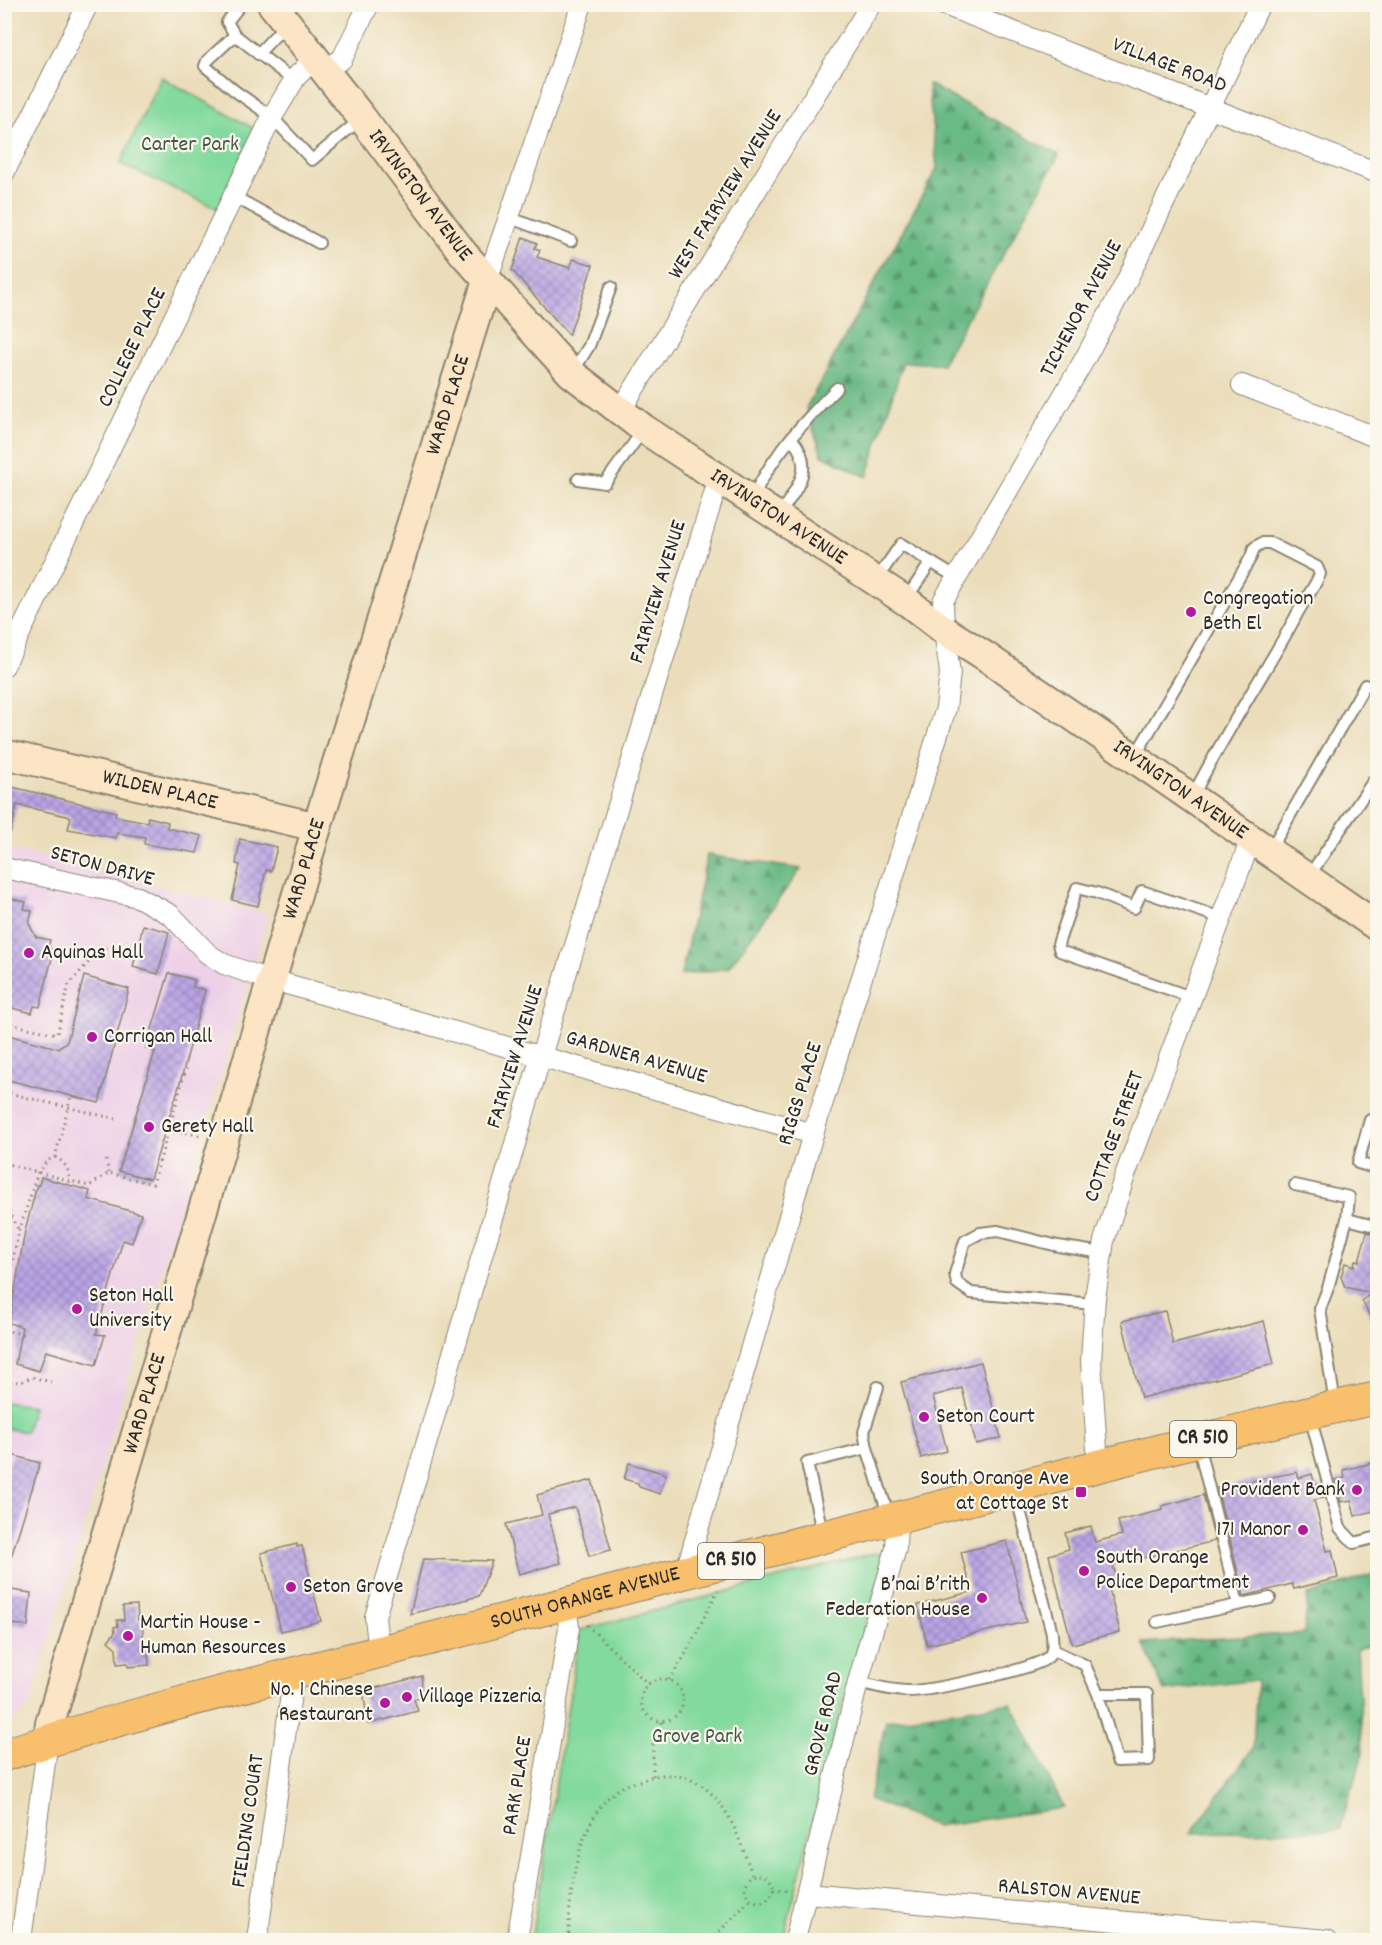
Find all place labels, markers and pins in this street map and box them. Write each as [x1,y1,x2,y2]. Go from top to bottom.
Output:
place label: Congregation Beth El [1203,584,1313,640]
marker: Congregation Beth El [1184,605,1198,619]
place label: Aquinas Hall [41,938,143,969]
marker: Aquinas Hall [22,946,36,960]
place label: Corrigan Hall [104,1022,212,1053]
marker: Corrigan Hall [85,1030,99,1044]
place label: Gerety Hall [161,1112,254,1143]
marker: Gerety Hall [142,1120,156,1134]
place label: Seton Hall University [89,1281,174,1337]
marker: Seton Hall University [70,1302,84,1316]
place label: Seton Court [936,1402,1035,1433]
marker: Seton Court [917,1410,931,1424]
place label: South Orange Ave at Cottage St [920,1464,1069,1520]
place label: Provident Bank [1221,1475,1345,1506]
marker: Provident Bank [1350,1483,1364,1497]
marker: South Orange Ave at Cottage St [1074,1485,1088,1499]
place label: 171 Manor [1217,1515,1292,1546]
marker: 171 Manor [1296,1523,1310,1537]
place label: South Orange Police Department [1096,1543,1249,1599]
marker: South Orange Police Department [1077,1564,1091,1578]
place label: B’nai B’rith Federation House [825,1570,970,1626]
place label: Seton Grove [303,1572,403,1603]
marker: Seton Grove [284,1580,298,1594]
marker: B’nai B’rith Federation House [975,1591,989,1605]
place label: Martin House - Human Resources [140,1608,286,1664]
marker: Martin House - Human Resources [121,1629,135,1643]
place label: No. 1 Chinese Restaurant [270,1675,373,1731]
place label: Village Pizzeria [419,1682,542,1713]
marker: Village Pizzeria [400,1690,414,1704]
marker: No. 1 Chinese Restaurant [378,1696,392,1710]

